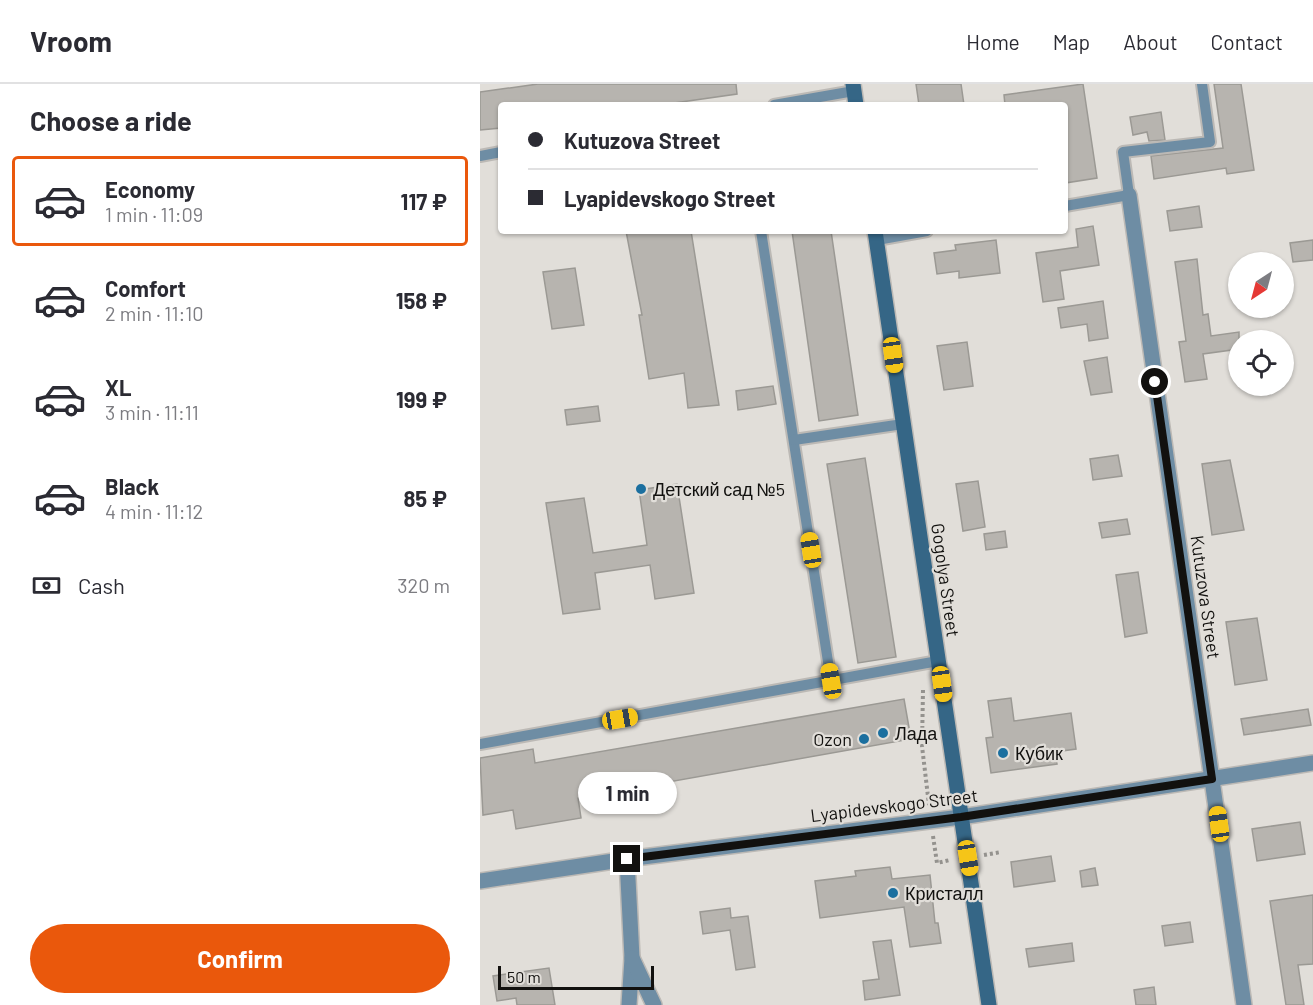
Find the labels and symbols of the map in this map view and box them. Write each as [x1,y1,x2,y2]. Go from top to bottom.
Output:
north arrow [1228,252,1294,318]
car [882,336,904,374]
route start [1141,368,1168,395]
place label: Детский сад №5 [653,478,785,500]
marker: Детский сад №5 [634,482,648,496]
street label: Gogolya Street [927,522,965,638]
car [799,531,823,569]
street label: Kutuzova Street [1186,534,1226,660]
car [819,662,843,700]
car [931,665,953,703]
car [601,707,639,731]
place label: Лада [895,722,938,744]
marker: Лада [876,726,890,740]
place label: Ozon [813,728,852,750]
marker: Ozon [857,732,871,746]
place label: Кубик [1015,742,1063,764]
marker: Кубик [996,746,1010,760]
callout: 1 min [578,772,676,814]
street label: Lyapidevskogo Street [809,784,979,826]
car [1208,805,1230,843]
car [956,839,980,877]
route end [613,845,640,872]
place label: Кристалл [905,882,984,904]
marker: Кристалл [886,886,900,900]
scale bar [498,963,654,990]

